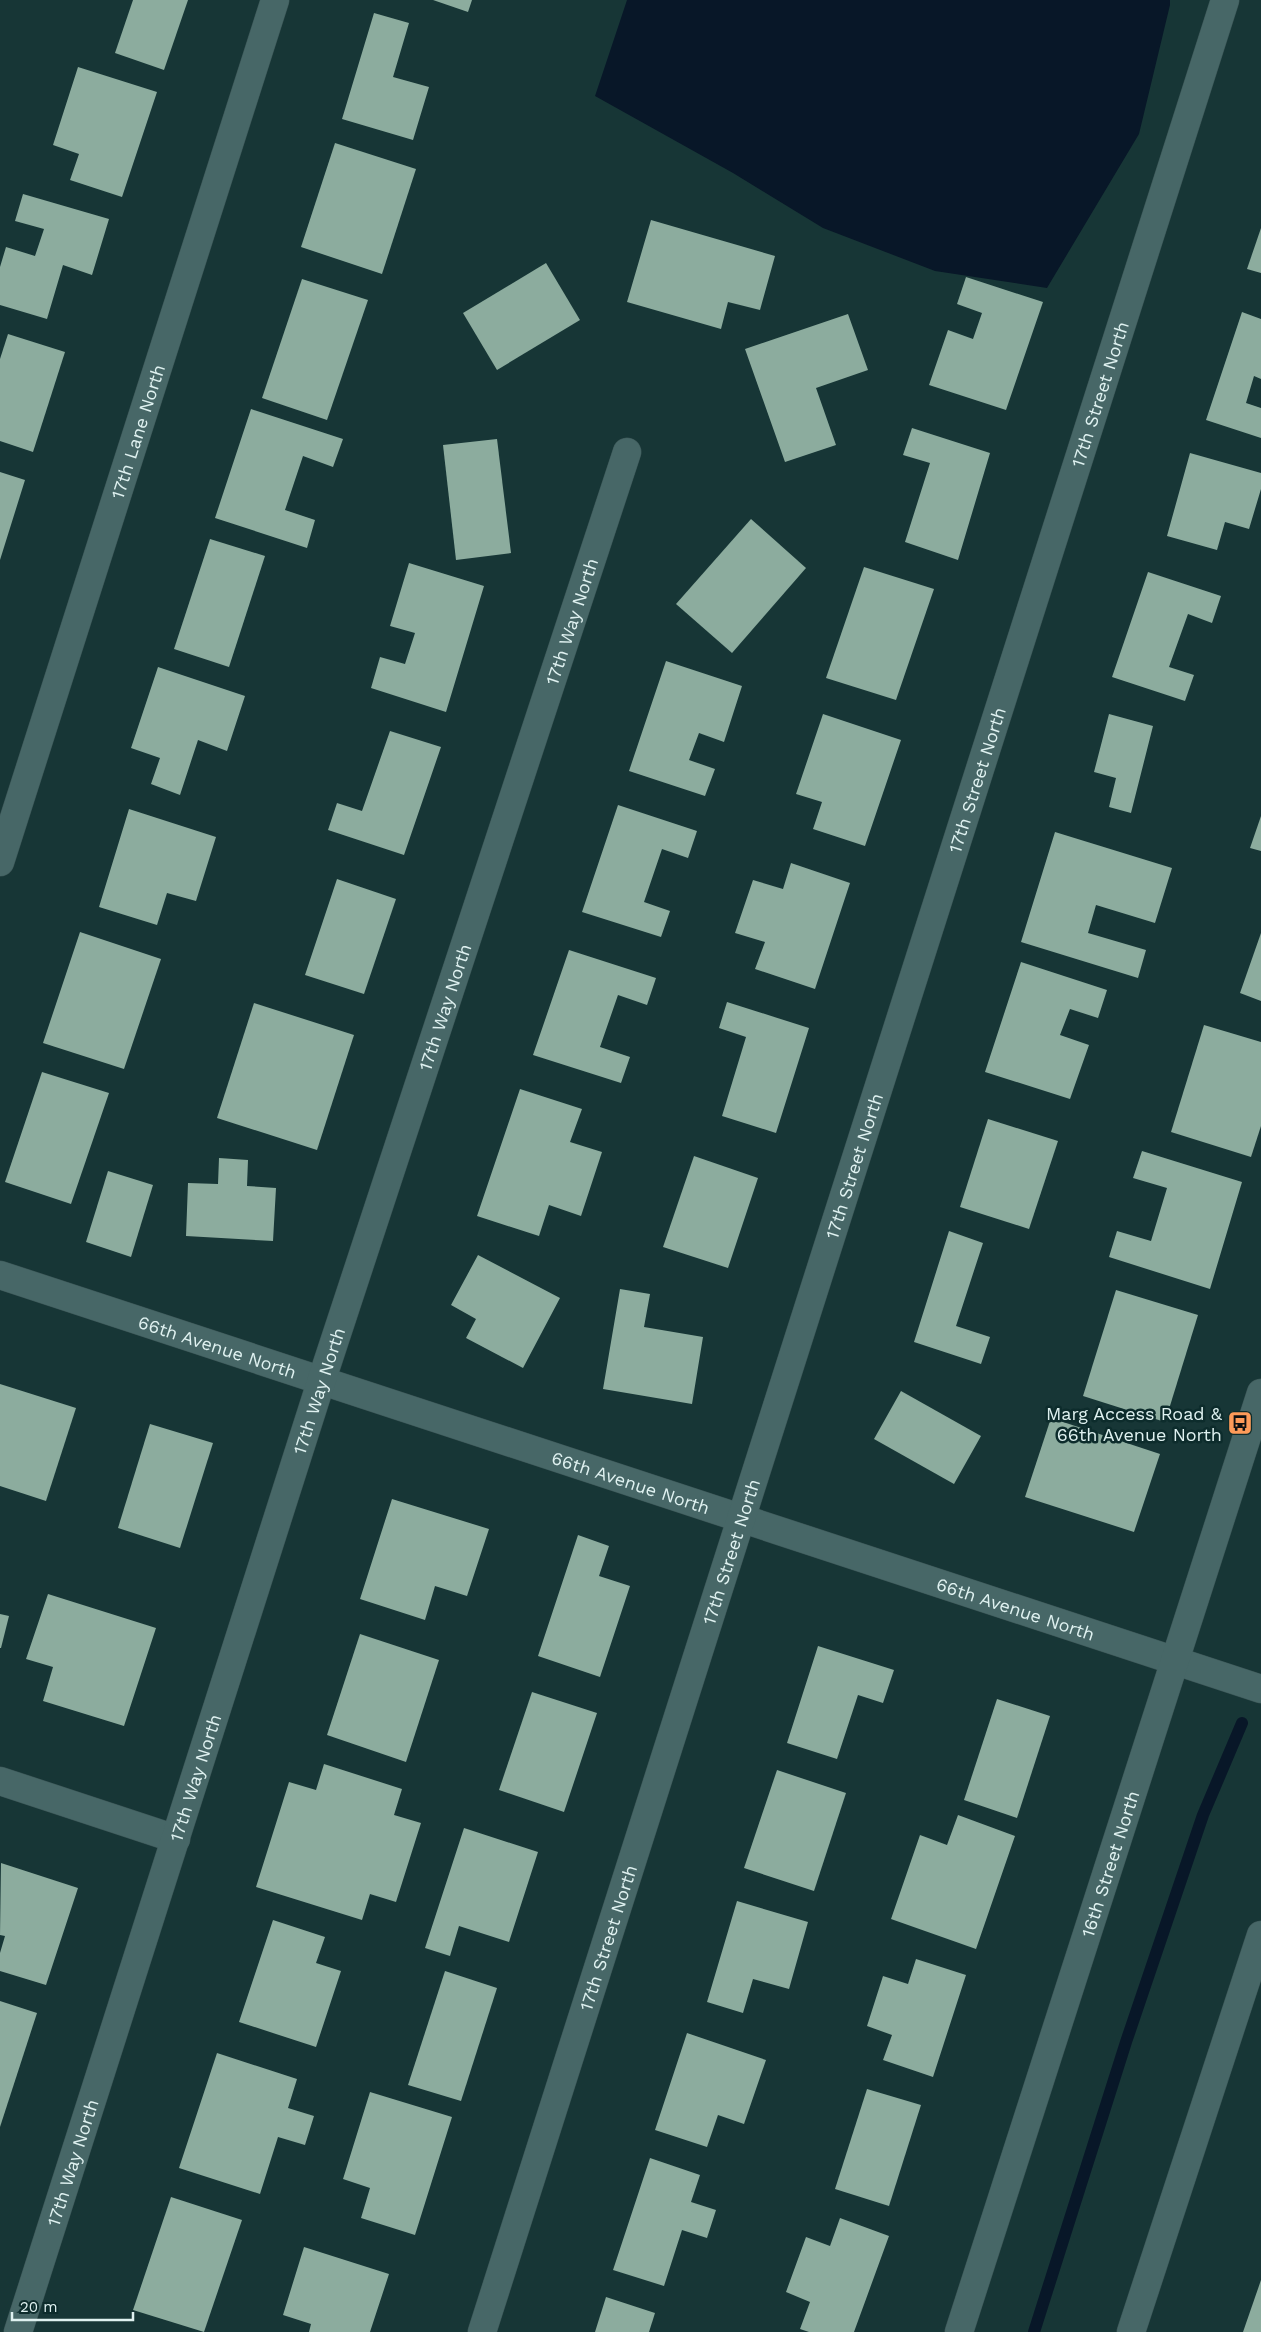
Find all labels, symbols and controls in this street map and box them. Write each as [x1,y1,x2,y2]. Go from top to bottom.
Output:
street label: 17th Street North [1066,319,1133,469]
street label: 17th Lane North [106,361,169,501]
street label: 17th Way North [541,555,602,687]
street label: 17th Street North [943,704,1010,855]
street label: 17th Way North [414,941,475,1073]
street label: 17th Street North [821,1090,887,1241]
street label: 66th Avenue North [136,1311,299,1382]
street label: 17th Way North [288,1325,349,1457]
place label: Marg Access Road & 66th Avenue North [1046,1403,1223,1445]
bus stop icon: Marg Access Road & 66th Avenue North [1227,1410,1253,1436]
street label: 66th Avenue North [549,1446,713,1518]
street label: 17th Street North [698,1476,764,1627]
street label: 66th Avenue North [934,1573,1097,1644]
street label: 17th Way North [165,1711,225,1844]
street label: 16th Street North [1076,1788,1143,1939]
street label: 17th Street North [575,1862,641,2013]
street label: 17th Way North [42,2096,102,2229]
scale bar [12,2290,134,2322]
text: 20 m [20,2298,58,2316]

